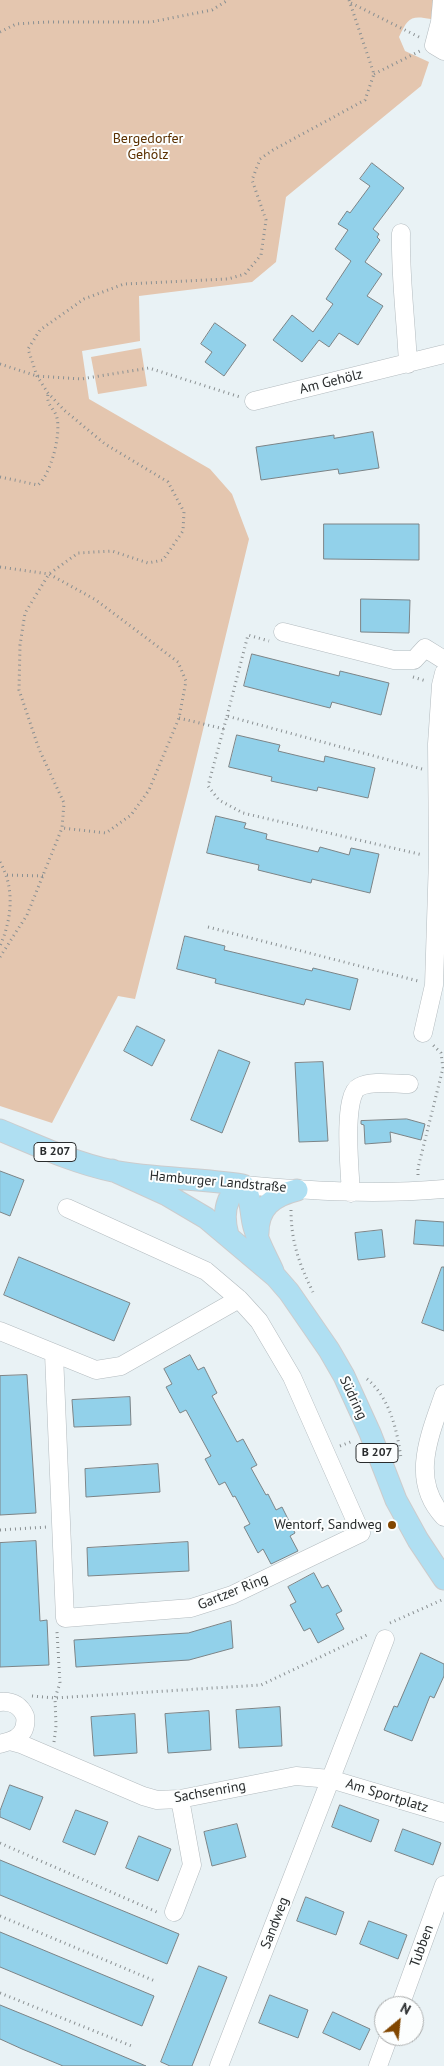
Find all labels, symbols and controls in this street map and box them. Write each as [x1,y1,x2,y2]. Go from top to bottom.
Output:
park label: Bergedorfer Gehölz [113,131,183,164]
street label: Am Gehölz [298,366,364,398]
road number: B 207 [34,1142,76,1162]
street label: Hamburger Landstraße [149,1168,287,1196]
street label: Südring [336,1374,370,1422]
road number: B 207 [356,1444,398,1462]
place label: Wentorf, Sandweg [274,1517,382,1533]
marker: Wentorf, Sandweg [386,1519,398,1531]
street label: Gartzer Ring [195,1570,271,1614]
street label: Am Sportplatz [344,1775,430,1817]
street label: Sachsenring [173,1777,247,1807]
street label: Sandweg [257,1895,293,1951]
street label: Tubben [407,1923,437,1969]
north arrow [374,1996,424,2046]
text: N [397,1999,414,2019]

